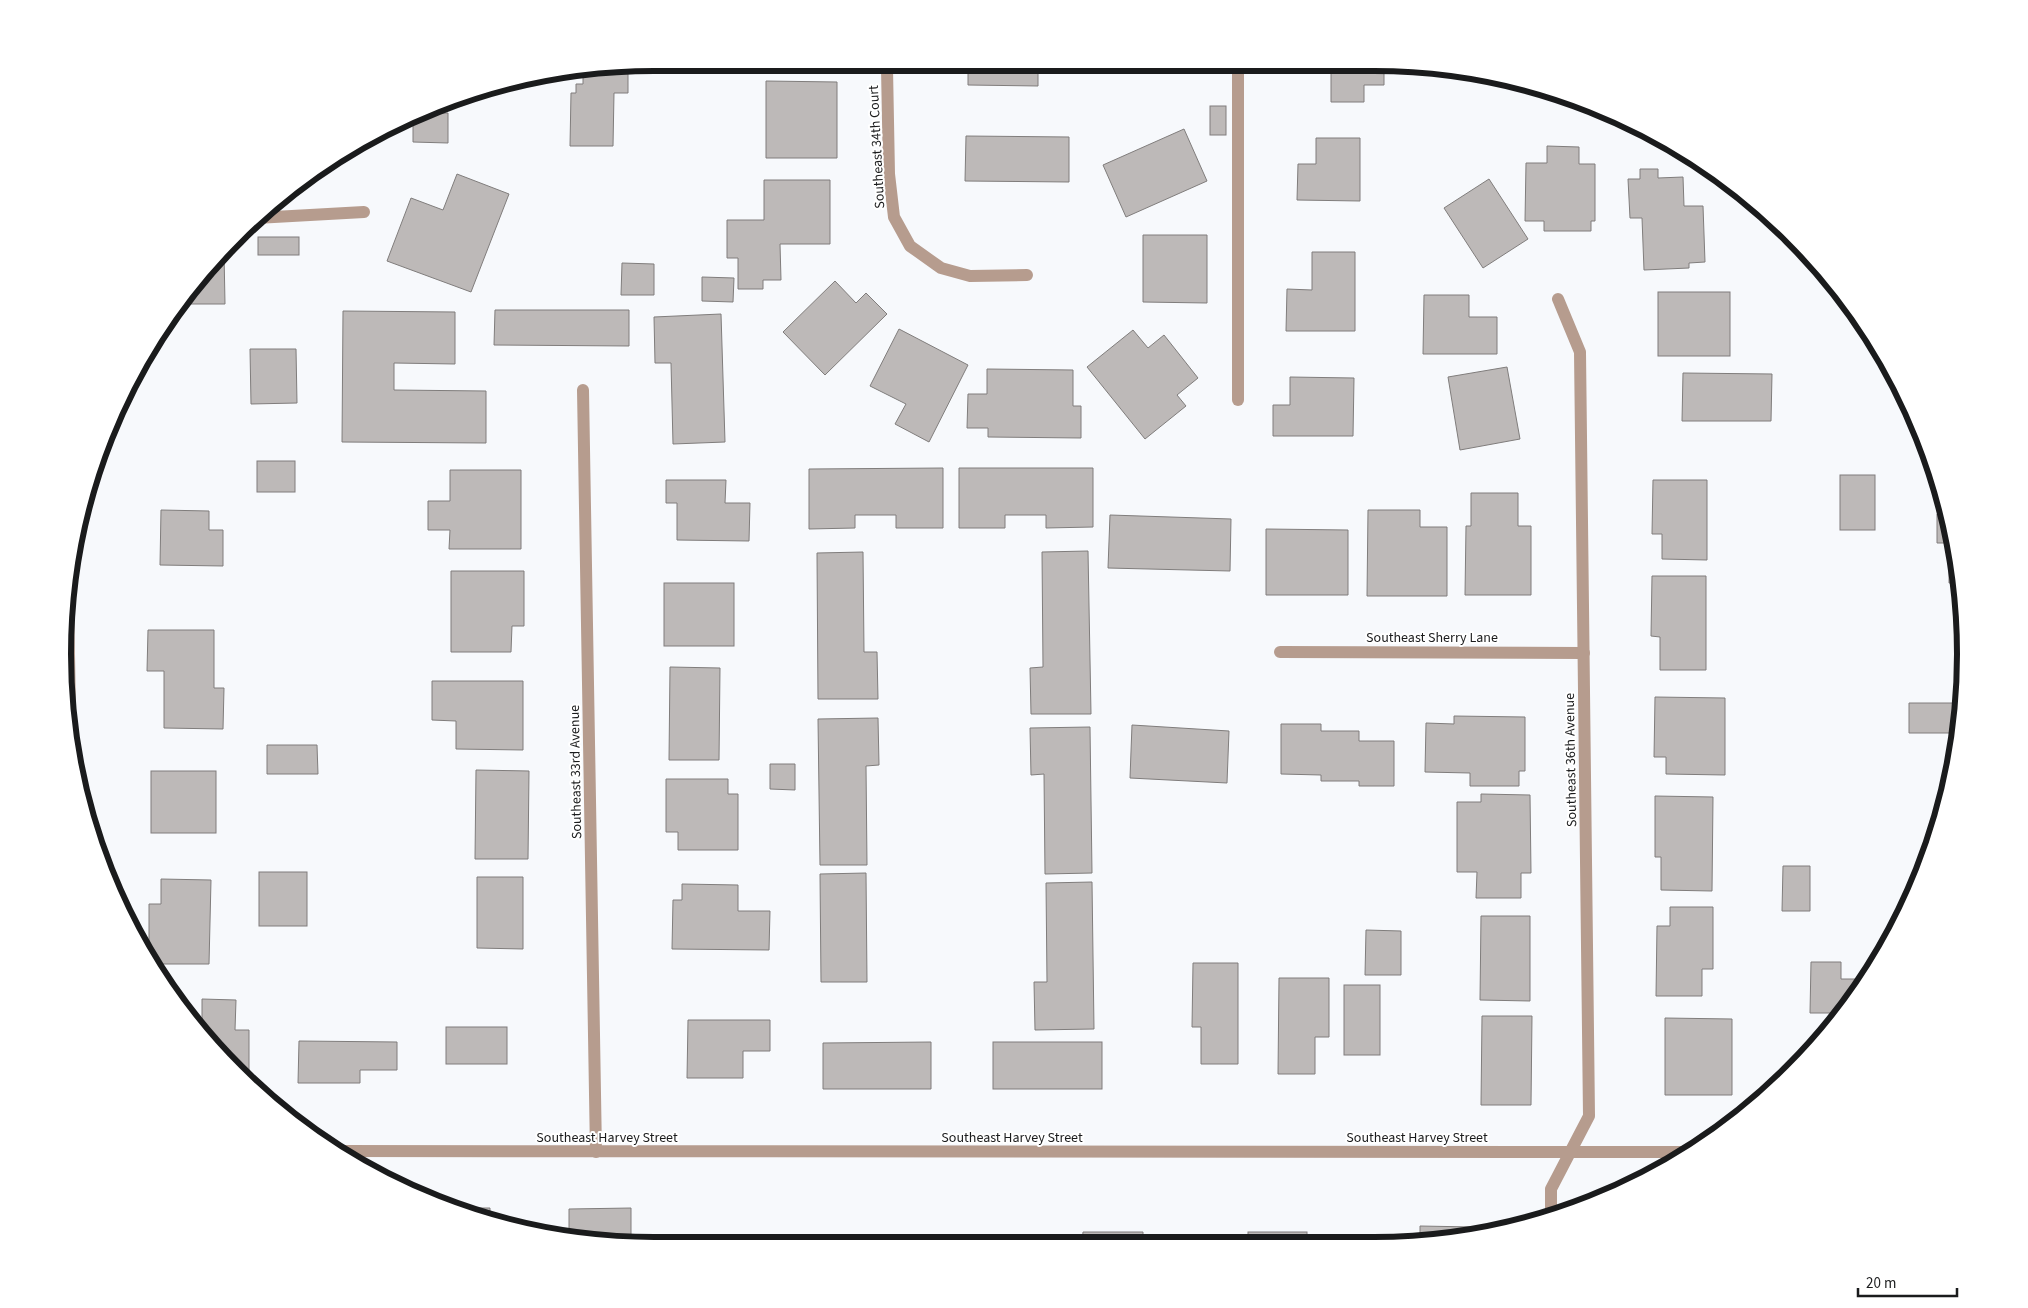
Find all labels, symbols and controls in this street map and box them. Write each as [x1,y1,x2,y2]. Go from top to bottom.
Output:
street label: Southeast 34th Court [864,84,890,209]
street label: Southeast Sherry Lane [1366,628,1498,648]
street label: Southeast 36th Avenue [1560,693,1582,827]
street label: Southeast 33rd Avenue [565,705,587,839]
street label: Southeast Harvey Street [536,1128,678,1148]
street label: Southeast Harvey Street [941,1128,1083,1148]
street label: Southeast Harvey Street [1346,1128,1488,1148]
scale bar [1858,1266,1957,1298]
text: 20 m [1866,1273,1896,1294]

